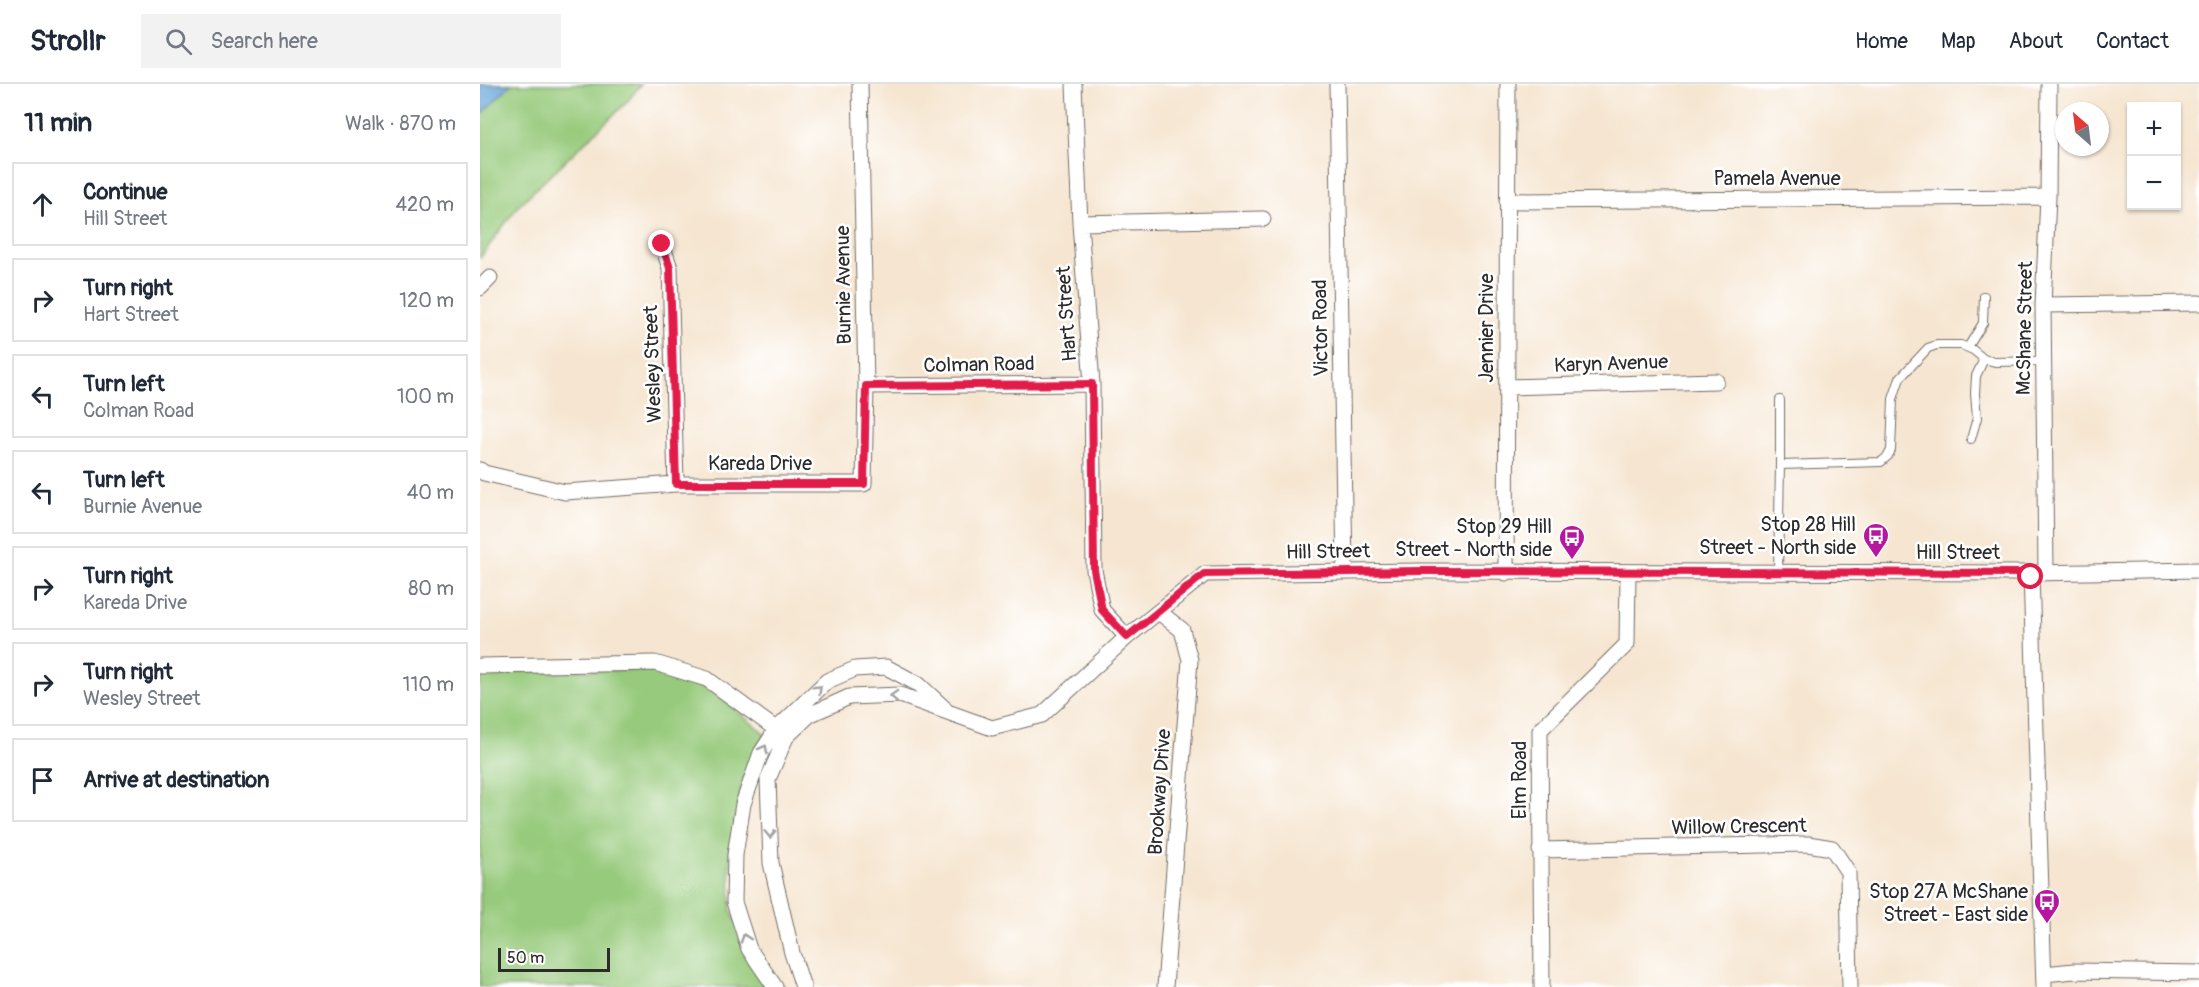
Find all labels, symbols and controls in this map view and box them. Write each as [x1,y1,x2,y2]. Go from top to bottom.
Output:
search box [141,14,561,68]
text: Strollr [30,24,105,59]
icon: search [162,25,195,58]
text: Search here [210,27,318,55]
text: Home [1855,28,1908,55]
text: Map [1941,28,1976,55]
text: About [2009,28,2063,55]
text: Contact [2096,28,2169,55]
north arrow [2055,102,2109,156]
map controls [2127,102,2181,210]
button: + [2127,102,2181,156]
text: 11 min [24,107,92,139]
text: Walk · 870 m [345,111,456,136]
button: − [2127,156,2181,210]
street label: Pamela Avenue [1713,166,1841,191]
text: Continue [83,178,167,206]
icon: ahead [26,188,59,221]
text: 420 m [395,192,454,217]
text: Hill Street [83,206,167,231]
street label: Burnie Avenue [830,225,857,345]
route end [648,230,674,256]
street label: McShane Street [2011,260,2038,395]
street label: Hart Street [1051,264,1082,363]
street label: Jennier Drive [1474,273,1499,383]
text: Turn right [83,274,173,302]
street label: Victor Road [1307,279,1334,377]
icon: right [26,284,59,317]
text: 120 m [399,288,454,313]
text: Hart Street [83,302,179,327]
street label: Wesley Street [638,304,667,423]
street label: Karyn Avenue [1554,349,1669,378]
street label: Colman Road [923,351,1035,378]
text: Turn left [83,370,165,398]
icon: left [26,380,59,413]
text: 100 m [397,384,454,409]
text: Colman Road [83,398,194,423]
street label: Kareda Drive [708,451,812,476]
text: Turn left [83,466,165,494]
icon: left [26,476,59,509]
text: 40 m [407,480,454,505]
text: Burnie Avenue [83,494,202,519]
place label: Stop 28 Hill Street - North side [1699,512,1856,560]
place label: Stop 29 Hill Street - North side [1395,514,1552,562]
bus stop icon: Stop 28 Hill Street - North side [1861,521,1891,559]
bus stop icon: Stop 29 Hill Street - North side [1557,523,1587,561]
street label: Hill Street [1286,538,1371,565]
street label: Hill Street [1916,540,2001,565]
text: Turn right [83,562,173,590]
route start [2017,563,2043,589]
icon: right [26,572,59,605]
text: 80 m [408,576,454,601]
text: Kareda Drive [83,590,187,615]
text: Turn right [83,658,173,686]
icon: right [26,668,59,701]
text: 110 m [403,672,454,697]
one-way arrow [812,685,822,696]
text: Wesley Street [83,686,201,711]
one-way arrow [889,690,898,702]
street label: Brookway Drive [1143,728,1176,856]
street label: Elm Road [1507,741,1532,819]
one-way arrow [757,745,768,755]
icon: arrive [26,764,59,797]
text: Arrive at destination [83,766,269,794]
street label: Willow Crescent [1671,813,1808,840]
one-way arrow [763,829,776,838]
place label: Stop 27A McShane Street - East side [1869,879,2028,927]
bus stop icon: Stop 27A McShane Street - East side [2032,887,2062,925]
one-way arrow [740,933,752,944]
scale bar [498,945,610,972]
text: 50 m [507,948,544,968]

